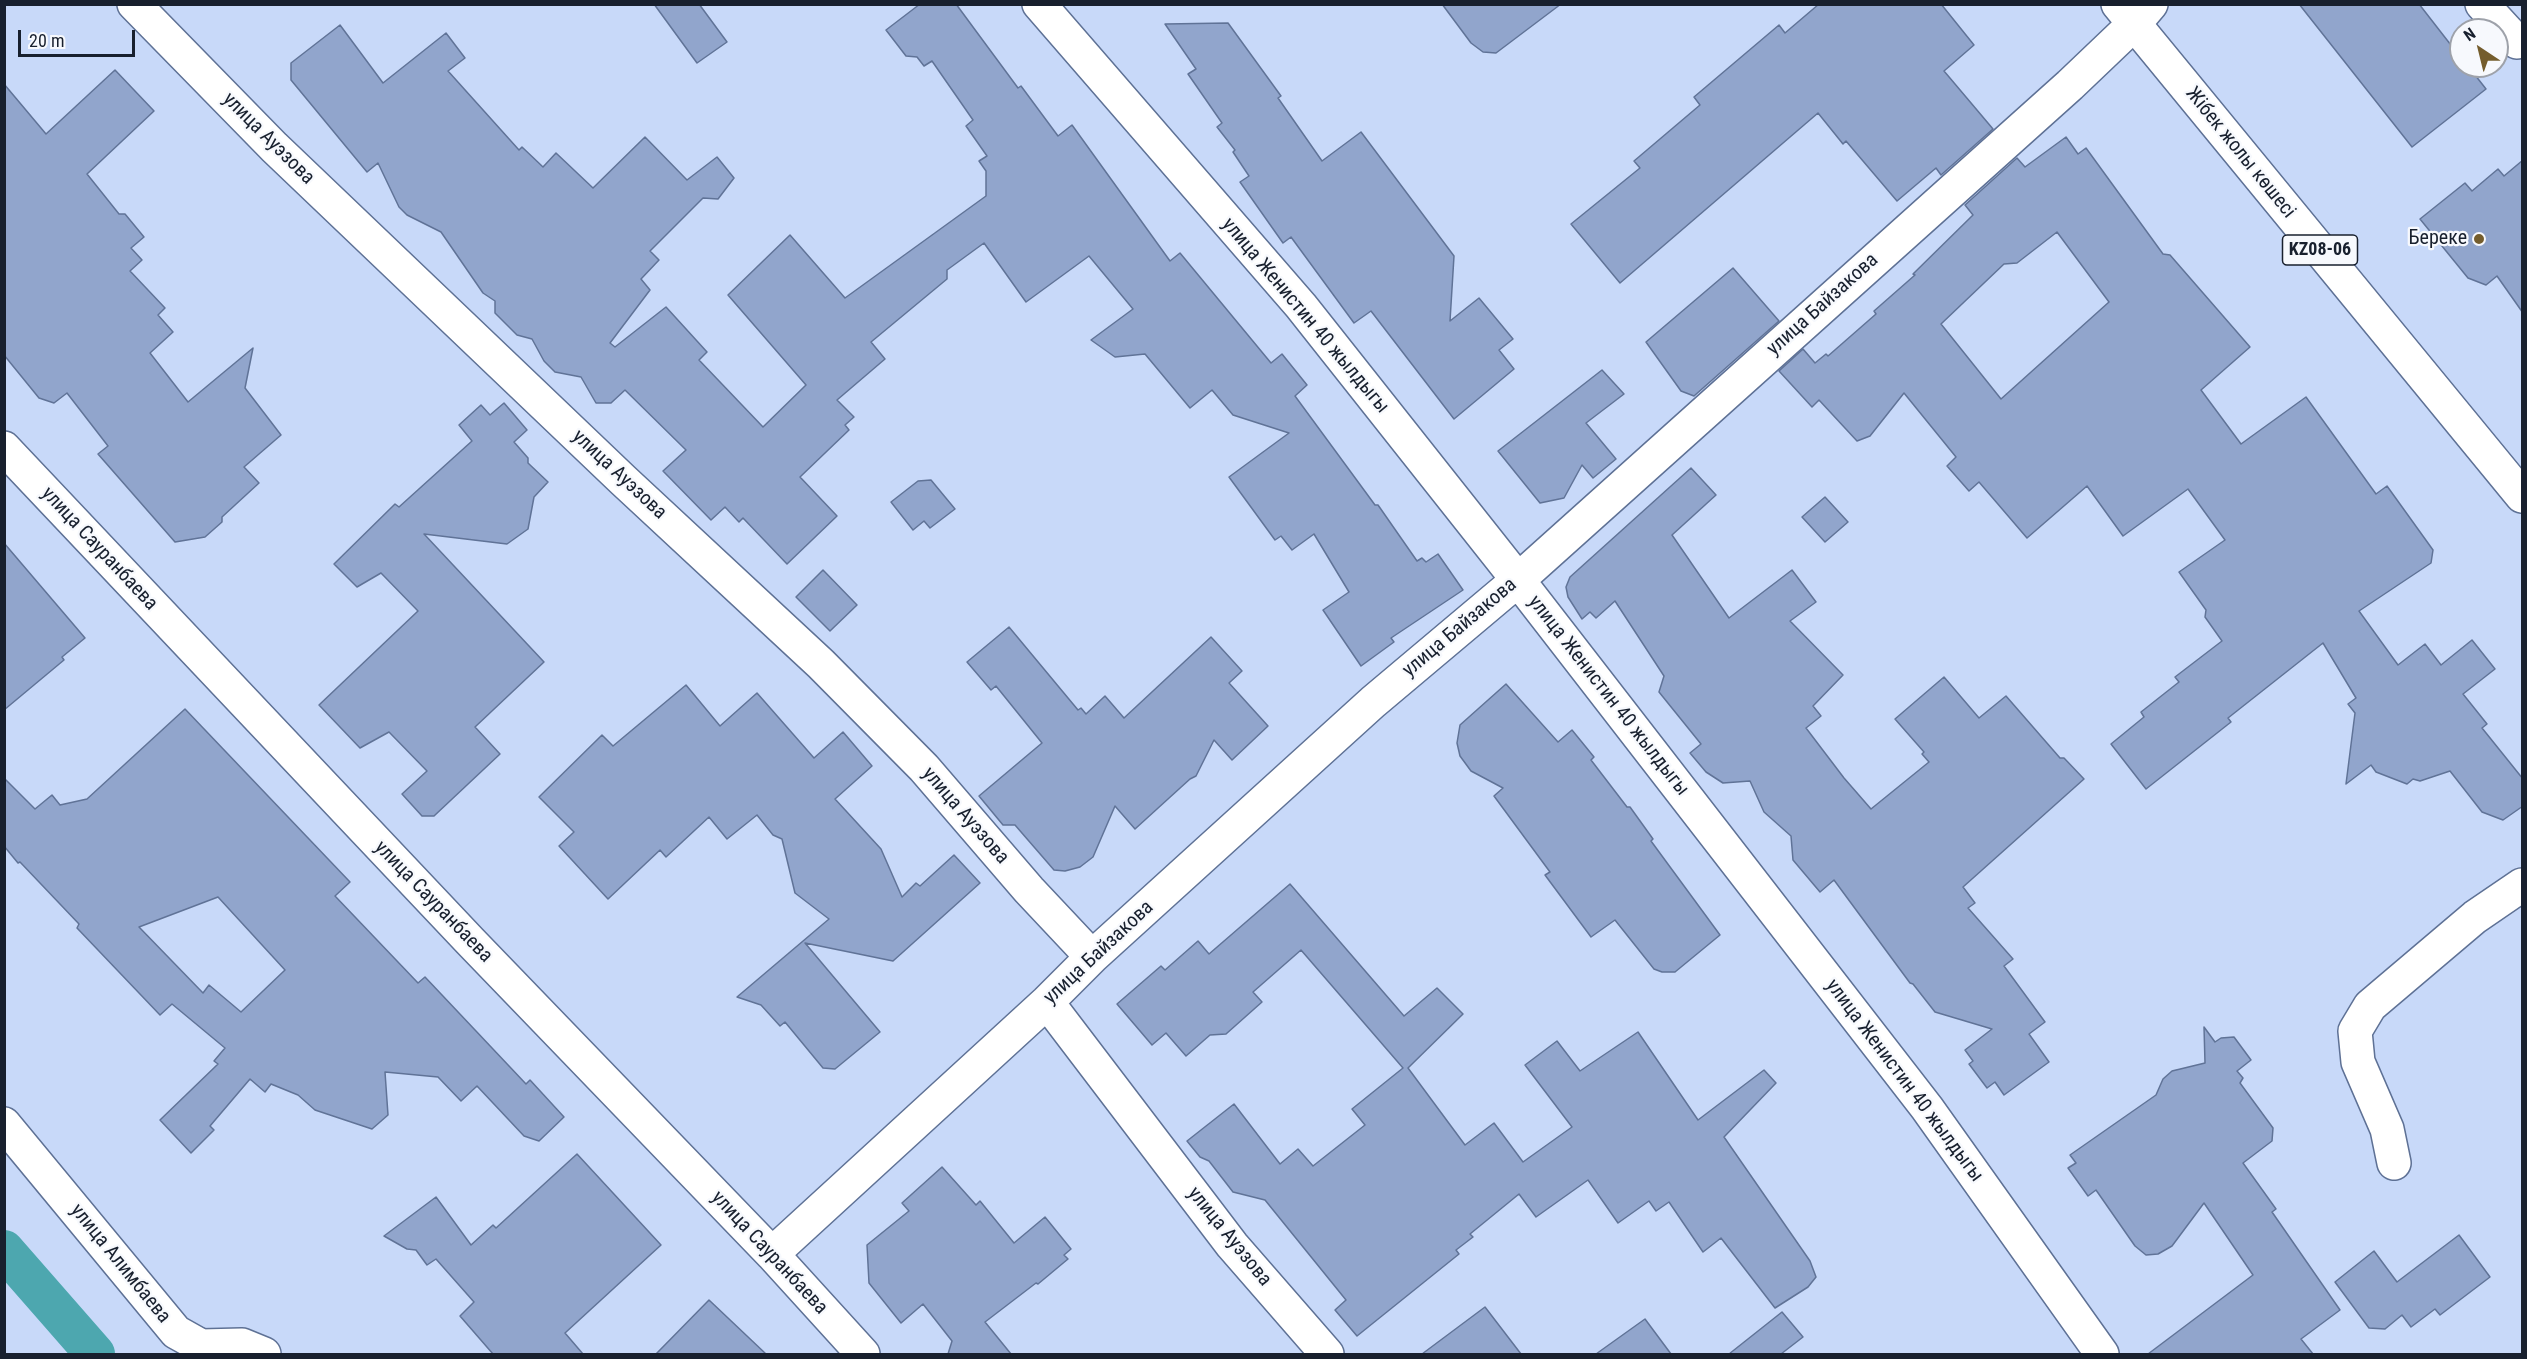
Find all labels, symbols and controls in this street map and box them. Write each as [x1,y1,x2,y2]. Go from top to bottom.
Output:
scale bar [21,18,138,56]
north arrow [2449,18,2509,78]
text: N [2460,24,2479,45]
text: 20 m [29,30,64,51]
street label: Жібек жолы көшесі [2180,83,2300,223]
street label: улица Ауэзова [217,88,319,190]
street label: улица Женистин 40 жылдыгы [1216,213,1394,419]
place label: Береке [2409,227,2467,251]
marker: Береке [2472,232,2486,246]
road number: KZ08-06 [2282,235,2358,265]
street label: улица Байзакова [1762,249,1884,361]
street label: улица Ауэзова [567,425,671,525]
street label: улица Сауранбаева [36,482,162,616]
street label: улица Байзакова [1398,573,1522,683]
street label: улица Женистин 40 жылдыгы [1522,591,1694,801]
street label: улица Ауэзова [916,763,1014,869]
street label: улица Сауранбаева [369,836,497,968]
street label: улица Байзакова [1039,896,1159,1010]
street label: улица Женистин 40 жылдыгы [1820,975,1988,1187]
street label: улица Ауэзова [1182,1183,1276,1291]
street label: улица Сауранбаева [706,1186,832,1320]
street label: улица Алимбаева [65,1200,175,1328]

